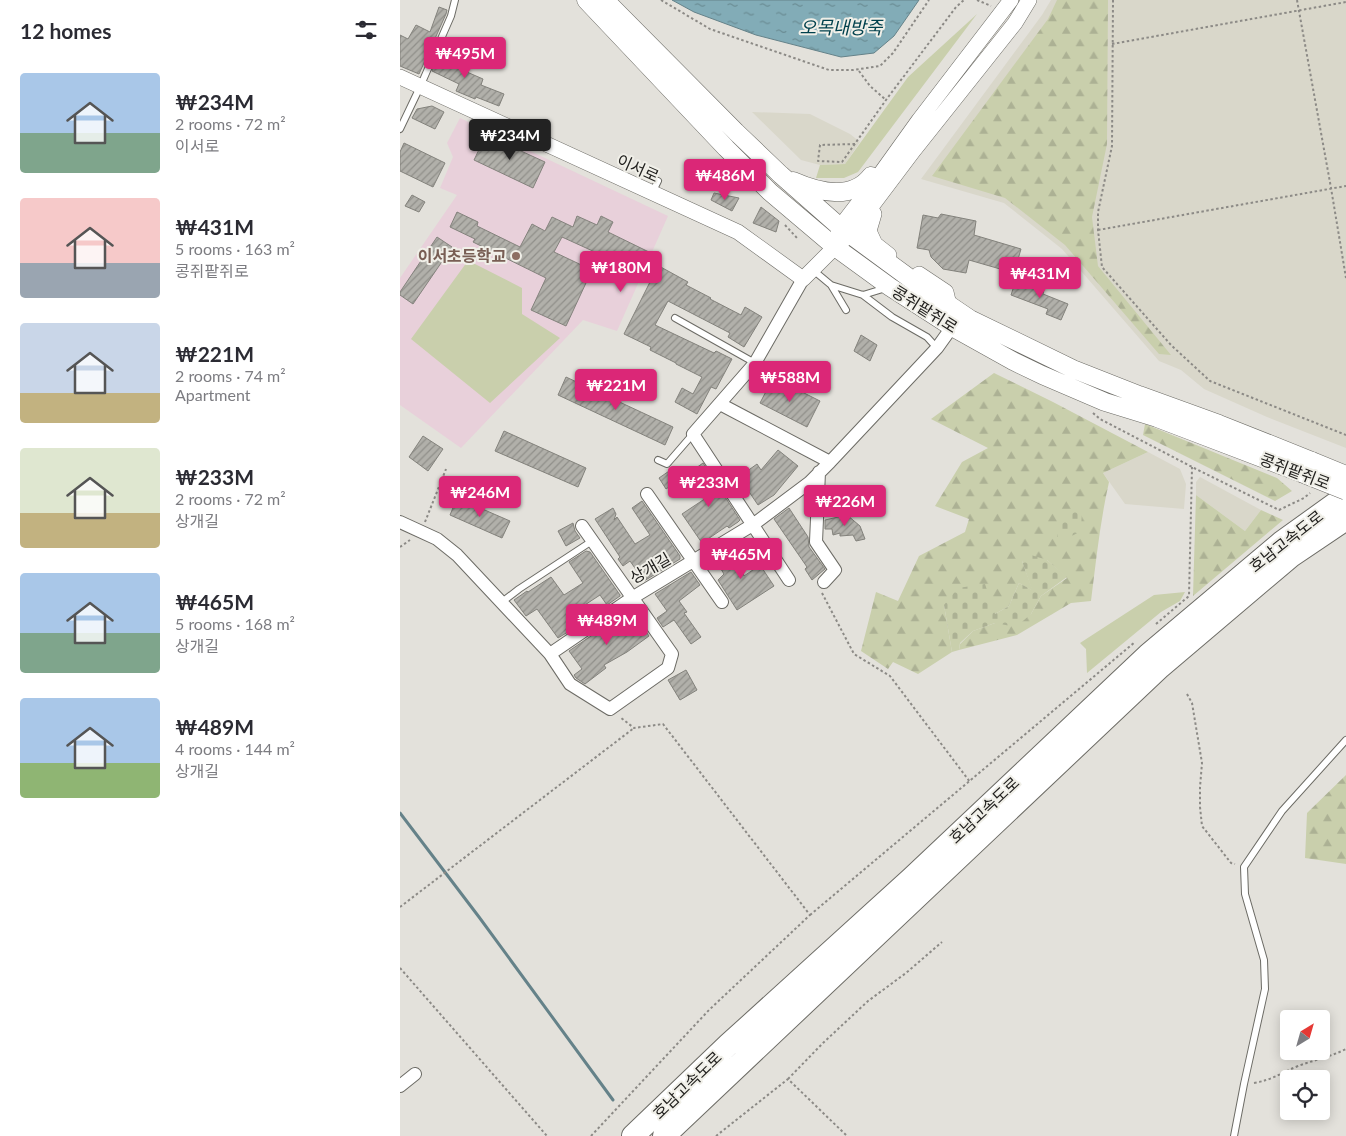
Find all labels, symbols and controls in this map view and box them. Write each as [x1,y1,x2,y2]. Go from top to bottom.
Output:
icon: filters [352,16,380,44]
water label: 오목내방죽 [800,16,884,38]
text: 12 homes [20,18,111,43]
pin: ₩495M [430,36,500,79]
text: ₩495M [435,43,495,62]
text: ₩234M [175,89,254,114]
icon: home [60,93,120,153]
text: 2 rooms · 72 m² [175,114,286,133]
pin: ₩234M [475,119,545,161]
text: ₩234M [480,125,540,144]
text: 이서로 [175,136,219,155]
street label: 이서로 [614,150,662,185]
pin: ₩486M [690,158,760,201]
text: ₩486M [695,165,755,184]
text: ₩431M [175,214,254,239]
icon: home [60,218,120,278]
text: 5 rooms · 163 m² [175,239,295,258]
place label: 이서초등학교 [418,246,506,265]
marker: 이서초등학교 [510,250,522,262]
pin: ₩180M [586,250,656,293]
pin: ₩431M [1005,256,1075,299]
text: ₩180M [591,257,651,276]
text: 콩쥐팥쥐로 [175,261,249,280]
text: ₩431M [1010,263,1070,282]
street label: 콩쥐팥쥐로 [889,281,962,336]
text: ₩221M [175,341,254,366]
icon: home [60,343,120,403]
pin: ₩588M [755,360,825,403]
text: 2 rooms · 74 m² [175,366,286,385]
text: ₩588M [760,367,820,386]
pin: ₩221M [581,368,651,411]
text: ₩221M [586,375,646,394]
text: Apartment [175,385,250,404]
street label: 콩쥐팥쥐로 [1257,448,1333,493]
text: ₩233M [175,464,254,489]
pin: ₩233M [674,466,744,508]
icon: home [60,468,120,528]
text: ₩233M [679,472,739,491]
pin: ₩246M [445,476,515,518]
text: ₩246M [450,482,510,501]
pin: ₩226M [810,484,880,527]
text: 2 rooms · 72 m² [175,489,286,508]
text: ₩226M [815,491,875,510]
street label: 호남고속도로 [1245,506,1327,575]
text: 상개길 [175,511,219,530]
pin: ₩465M [706,538,776,580]
text: ₩465M [711,544,771,563]
street label: 상개길 [626,548,674,587]
text: ₩465M [175,589,254,614]
icon: home [60,593,120,653]
pin: ₩489M [572,604,642,646]
text: ₩489M [577,610,637,629]
text: 5 rooms · 168 m² [175,614,295,633]
text: 상개길 [175,636,219,655]
text: ₩489M [175,714,254,739]
icon: home [60,718,120,778]
text: 4 rooms · 144 m² [175,739,295,758]
text: 상개길 [175,761,219,780]
street label: 호남고속도로 [945,772,1023,847]
north arrow [1280,1010,1330,1060]
map controls [1280,1010,1330,1120]
street label: 호남고속도로 [648,1047,725,1122]
button: locate [1280,1070,1330,1120]

